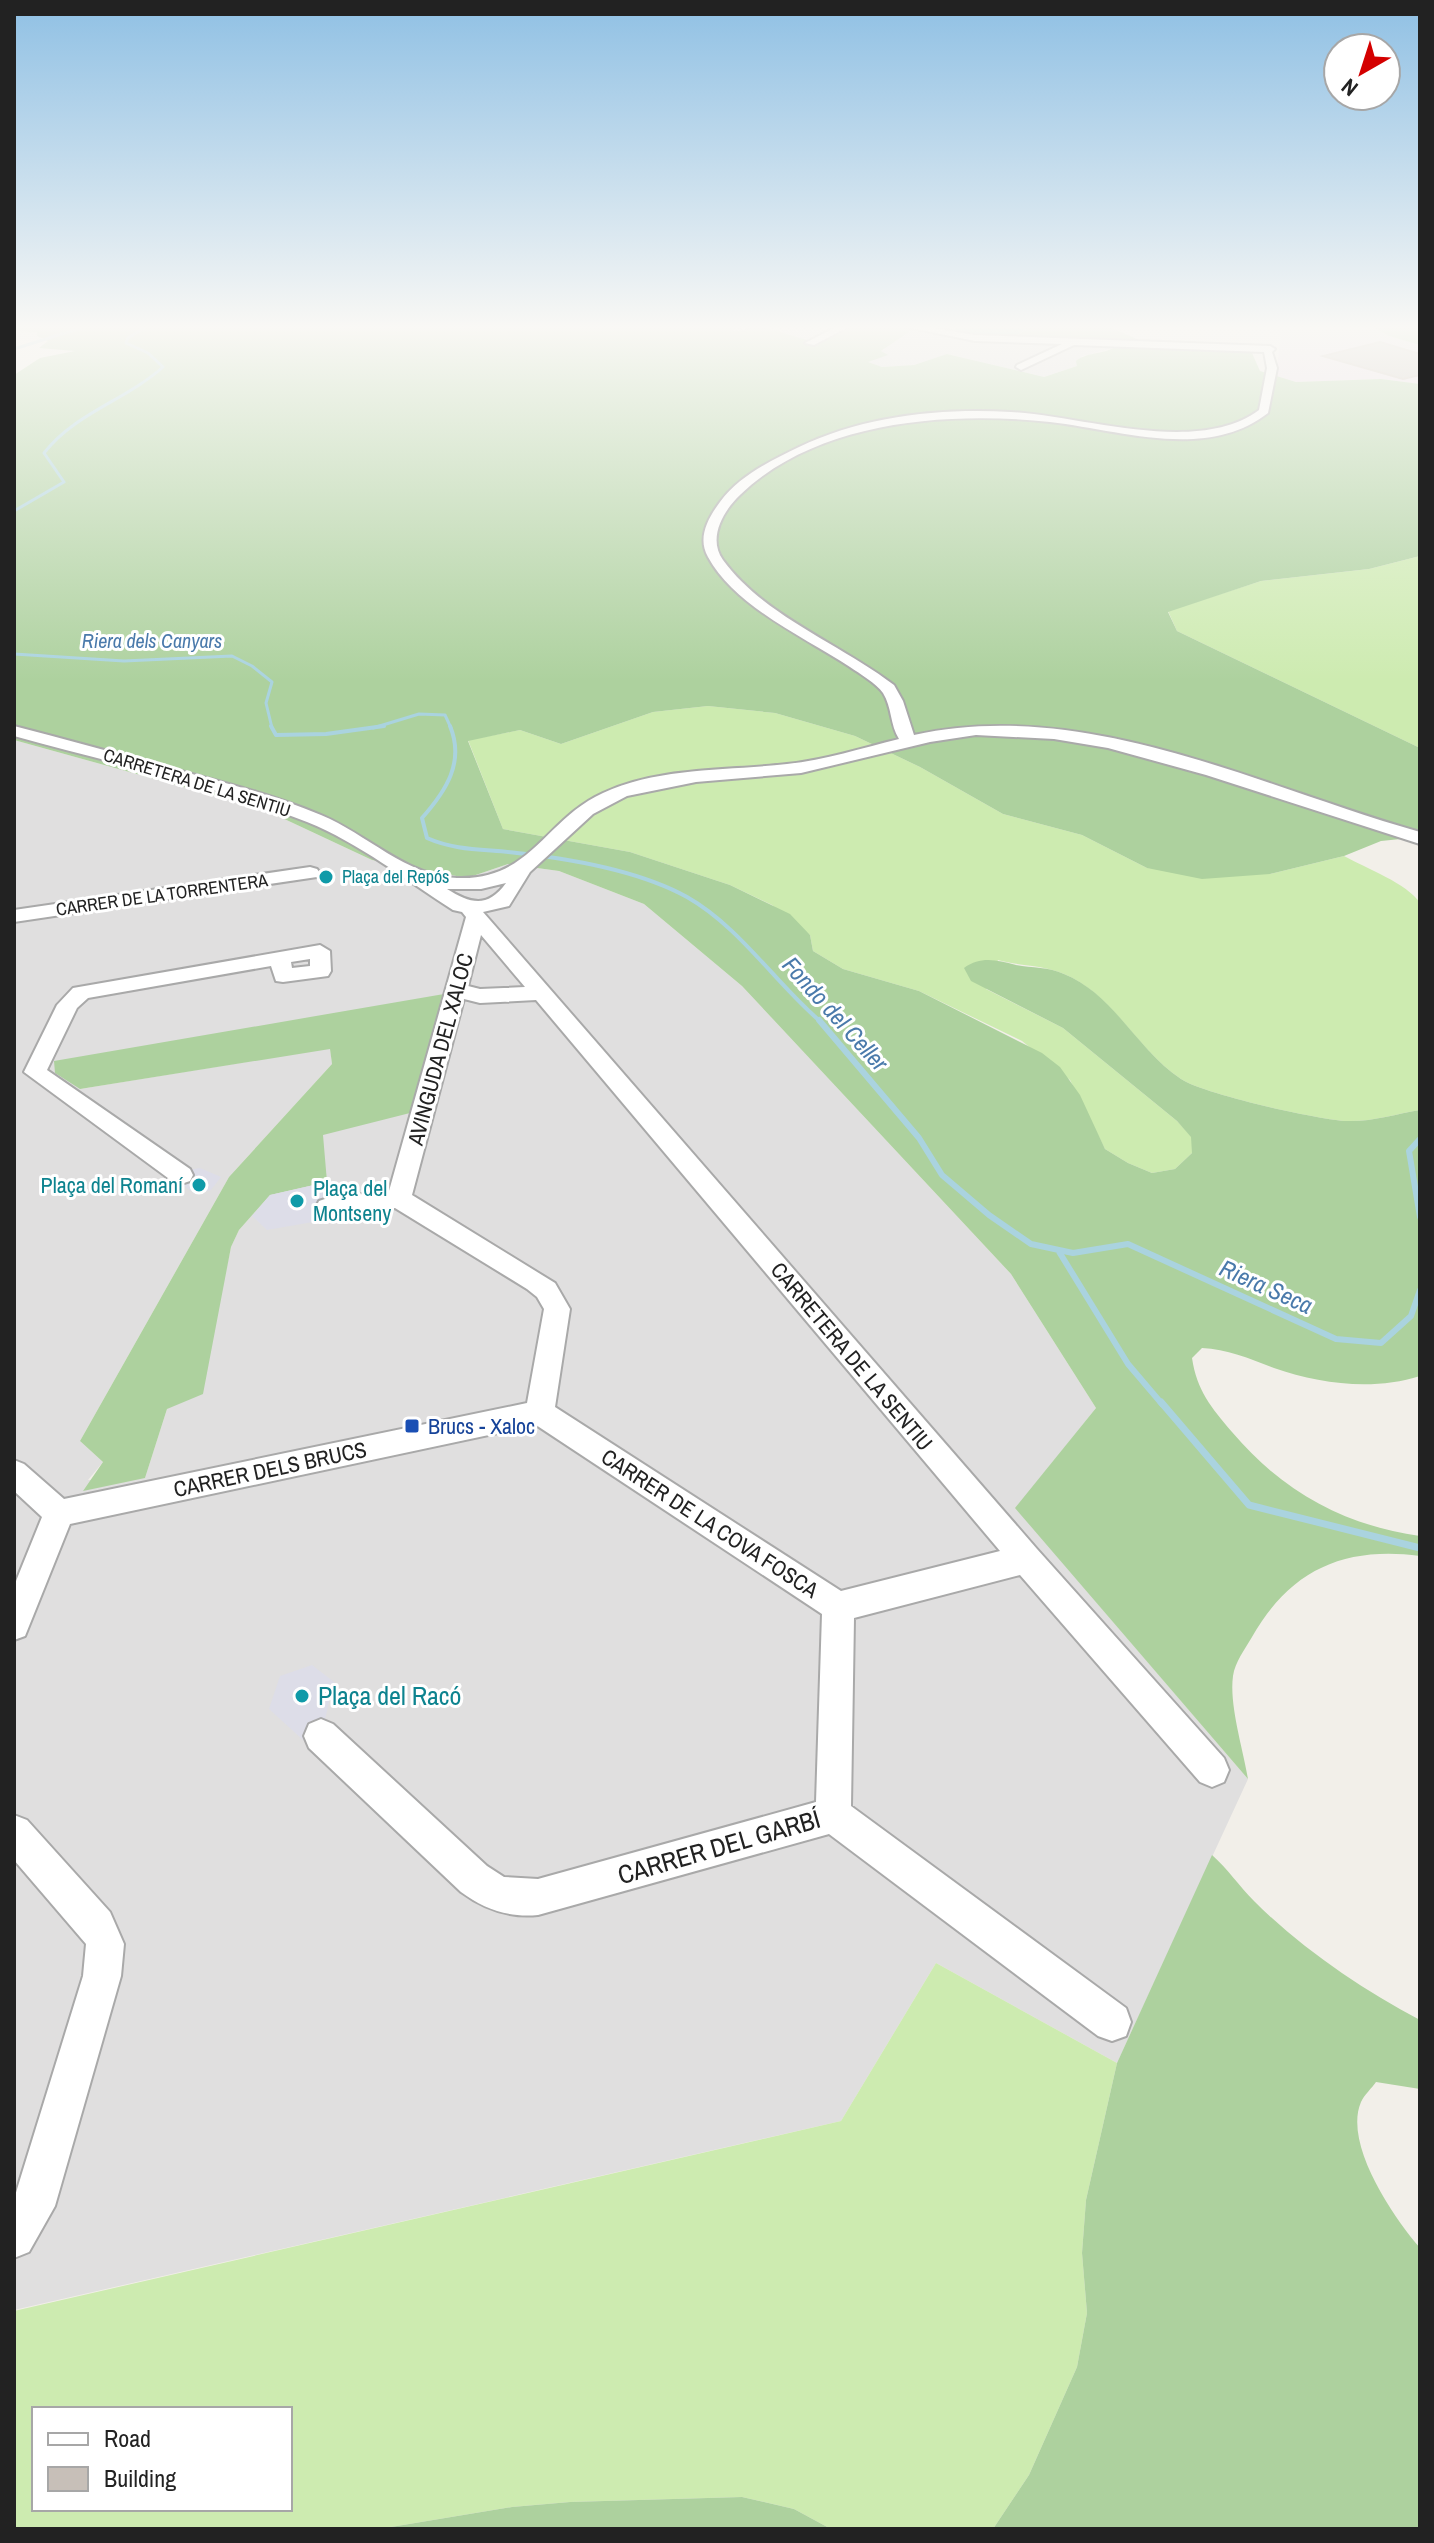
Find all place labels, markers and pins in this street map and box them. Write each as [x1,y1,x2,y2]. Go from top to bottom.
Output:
place label: Plaça del Repós [342,864,449,889]
marker: Plaça del Repós [317,868,335,886]
place label: Plaça del Romaní [41,1170,184,1200]
place label: Plaça del Montseny [313,1173,391,1228]
marker: Plaça del Romaní [190,1176,208,1194]
marker: Plaça del Montseny [288,1192,306,1210]
place label: Brucs - Xaloc [428,1411,535,1441]
marker: Brucs - Xaloc [403,1417,421,1435]
place label: Plaça del Racó [318,1678,461,1713]
marker: Plaça del Racó [293,1687,311,1705]

